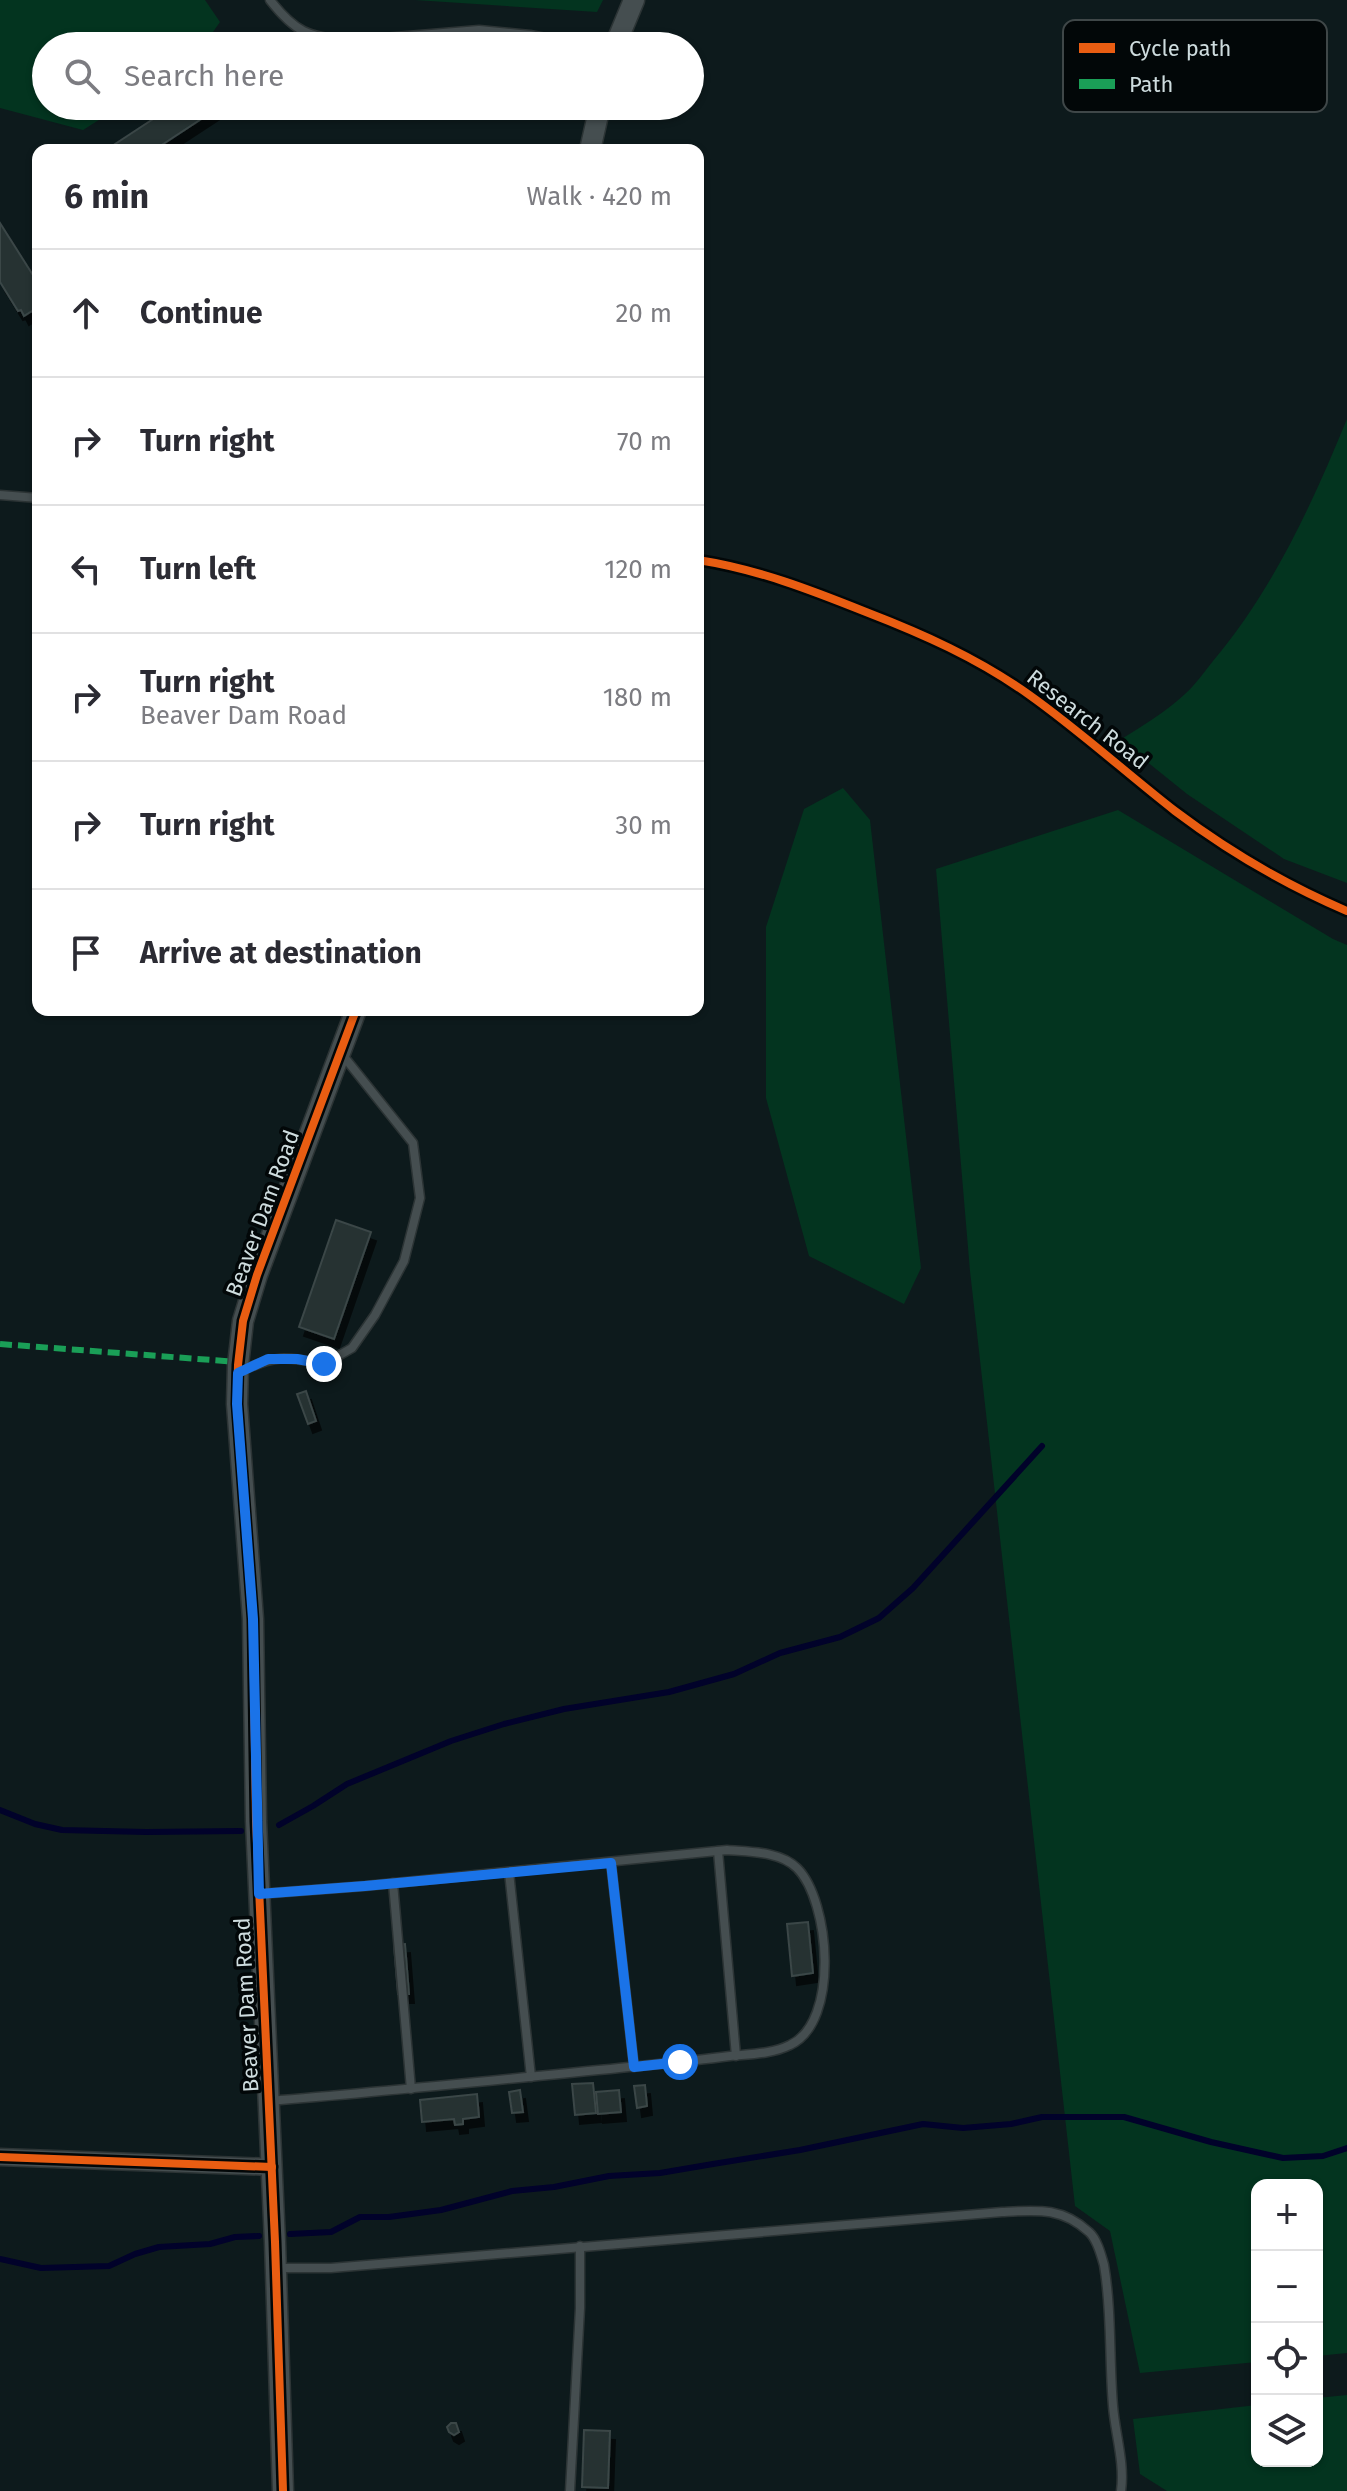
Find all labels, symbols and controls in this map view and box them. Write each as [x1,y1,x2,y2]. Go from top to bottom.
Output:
legend [1063,20,1327,112]
search box [32,32,704,120]
text: Cycle path [1129,35,1231,62]
icon: search [60,54,104,98]
text: Search here [124,58,284,94]
text: Path [1129,71,1173,98]
text: 6 min [64,176,149,217]
text: Walk · 420 m [527,181,672,212]
icon: ahead [64,291,108,335]
text: Continue [140,295,263,331]
text: 20 m [615,298,672,329]
icon: right [64,419,108,463]
text: Turn right [140,423,275,459]
text: 70 m [617,426,672,457]
icon: left [64,547,108,591]
text: Turn left [140,551,256,587]
text: 120 m [604,554,672,585]
text: Turn right [140,664,275,700]
street label: Research Road [1022,664,1154,775]
icon: right [64,675,108,719]
text: 180 m [603,682,672,713]
text: Beaver Dam Road [140,700,347,731]
icon: right [64,803,108,847]
text: Turn right [140,807,275,843]
text: 30 m [615,810,672,841]
icon: arrive [64,931,108,975]
text: Arrive at destination [140,935,422,971]
street label: Beaver Dam Road [220,1126,305,1300]
route end [306,1346,342,1382]
street label: Beaver Dam Road [228,1917,265,2093]
route start [662,2044,698,2080]
map controls [1251,2179,1323,2467]
button: + [1251,2179,1323,2251]
button: − [1251,2251,1323,2323]
button: locate [1251,2323,1323,2395]
button: layers [1251,2395,1323,2467]

